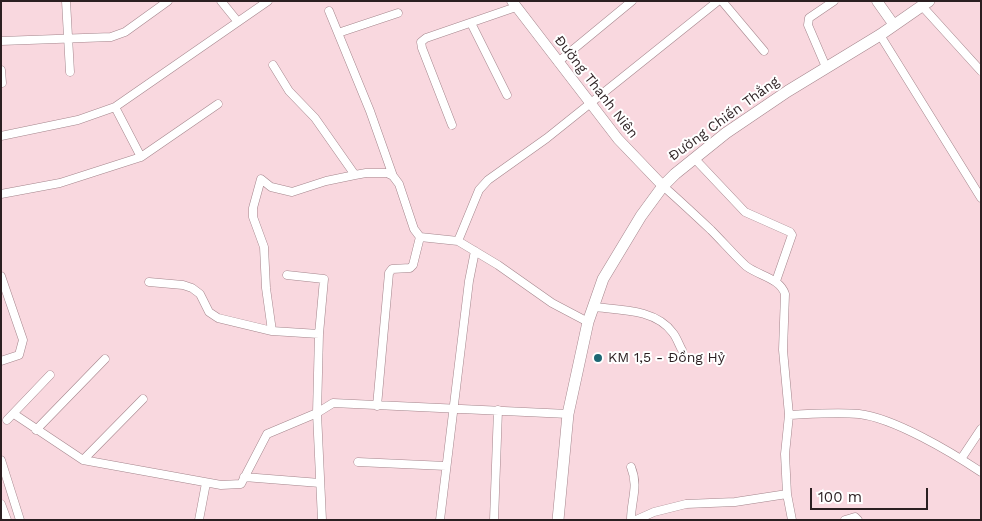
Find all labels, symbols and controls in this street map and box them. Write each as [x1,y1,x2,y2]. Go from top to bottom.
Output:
street label: Đường Thanh Niên [551,32,641,142]
street label: Đường Chiến Thắng [665,73,783,165]
place label: KM 1,5 - Đồng Hỷ [608,350,725,366]
marker: KM 1,5 - Đồng Hỷ [592,352,604,364]
scale bar [812,478,930,510]
text: 100 m [818,488,862,506]

